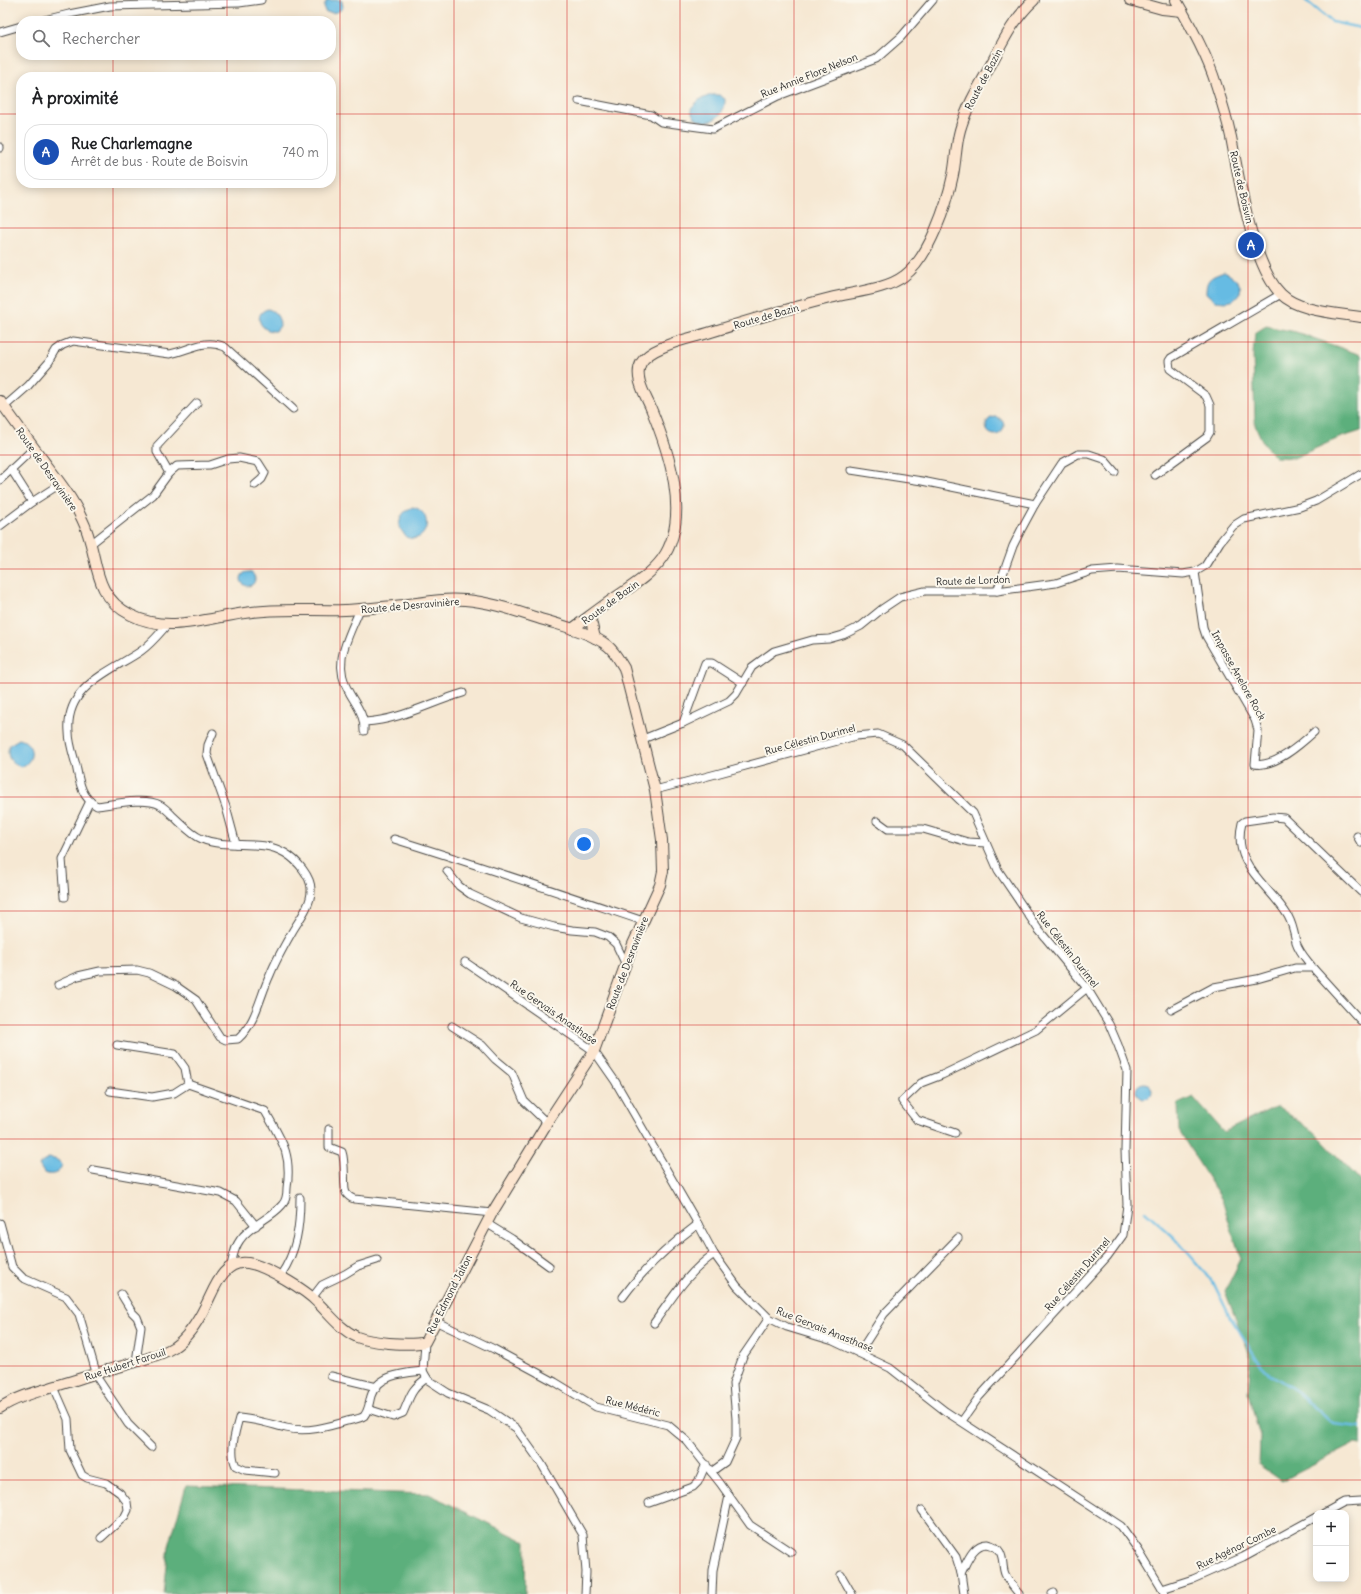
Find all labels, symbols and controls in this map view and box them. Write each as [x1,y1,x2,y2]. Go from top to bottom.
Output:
search box [16,16,336,60]
icon: search [30,27,52,49]
text: Rechercher [62,29,140,48]
street label: Route de Bazin [962,46,1005,112]
street label: Rue Annie Flore Nelson [759,50,860,101]
text: À proximité [32,87,118,109]
text: Rue Charlemagne [71,134,192,153]
text: A [42,144,50,161]
text: 740 m [282,144,319,161]
street label: Route de Boisvin [1227,149,1256,225]
text: Arrêt de bus · Route de Boisvin [71,153,248,170]
pin: A [1238,230,1264,260]
street label: Route de Bazin [732,301,801,332]
street label: Route de Desravinière [13,425,80,513]
street label: Route de Lordon [936,573,1011,588]
street label: Route de Bazin [579,577,642,627]
street label: Route de Desravinière [360,595,460,616]
street label: Impasse Anelore Rock [1209,628,1269,722]
street label: Rue Célestin Durimel [763,721,857,758]
your location [574,834,594,854]
street label: Rue Célestin Durimel [1034,909,1101,990]
street label: Route de Desravinière [604,915,651,1012]
street label: Rue Gervais Anasthase [508,977,600,1047]
street label: Rue Célestin Durimel [1042,1235,1113,1314]
street label: Rue Edmond Jalton [424,1252,475,1336]
street label: Rue Gervais Anasthase [774,1304,875,1355]
street label: Rue Hubert Farouil [83,1345,167,1384]
street label: Rue Médéric [604,1393,662,1420]
map controls [1313,1510,1349,1582]
button: + [1313,1510,1349,1546]
street label: Rue Agénor Combe [1194,1523,1278,1572]
button: − [1313,1546,1349,1582]

